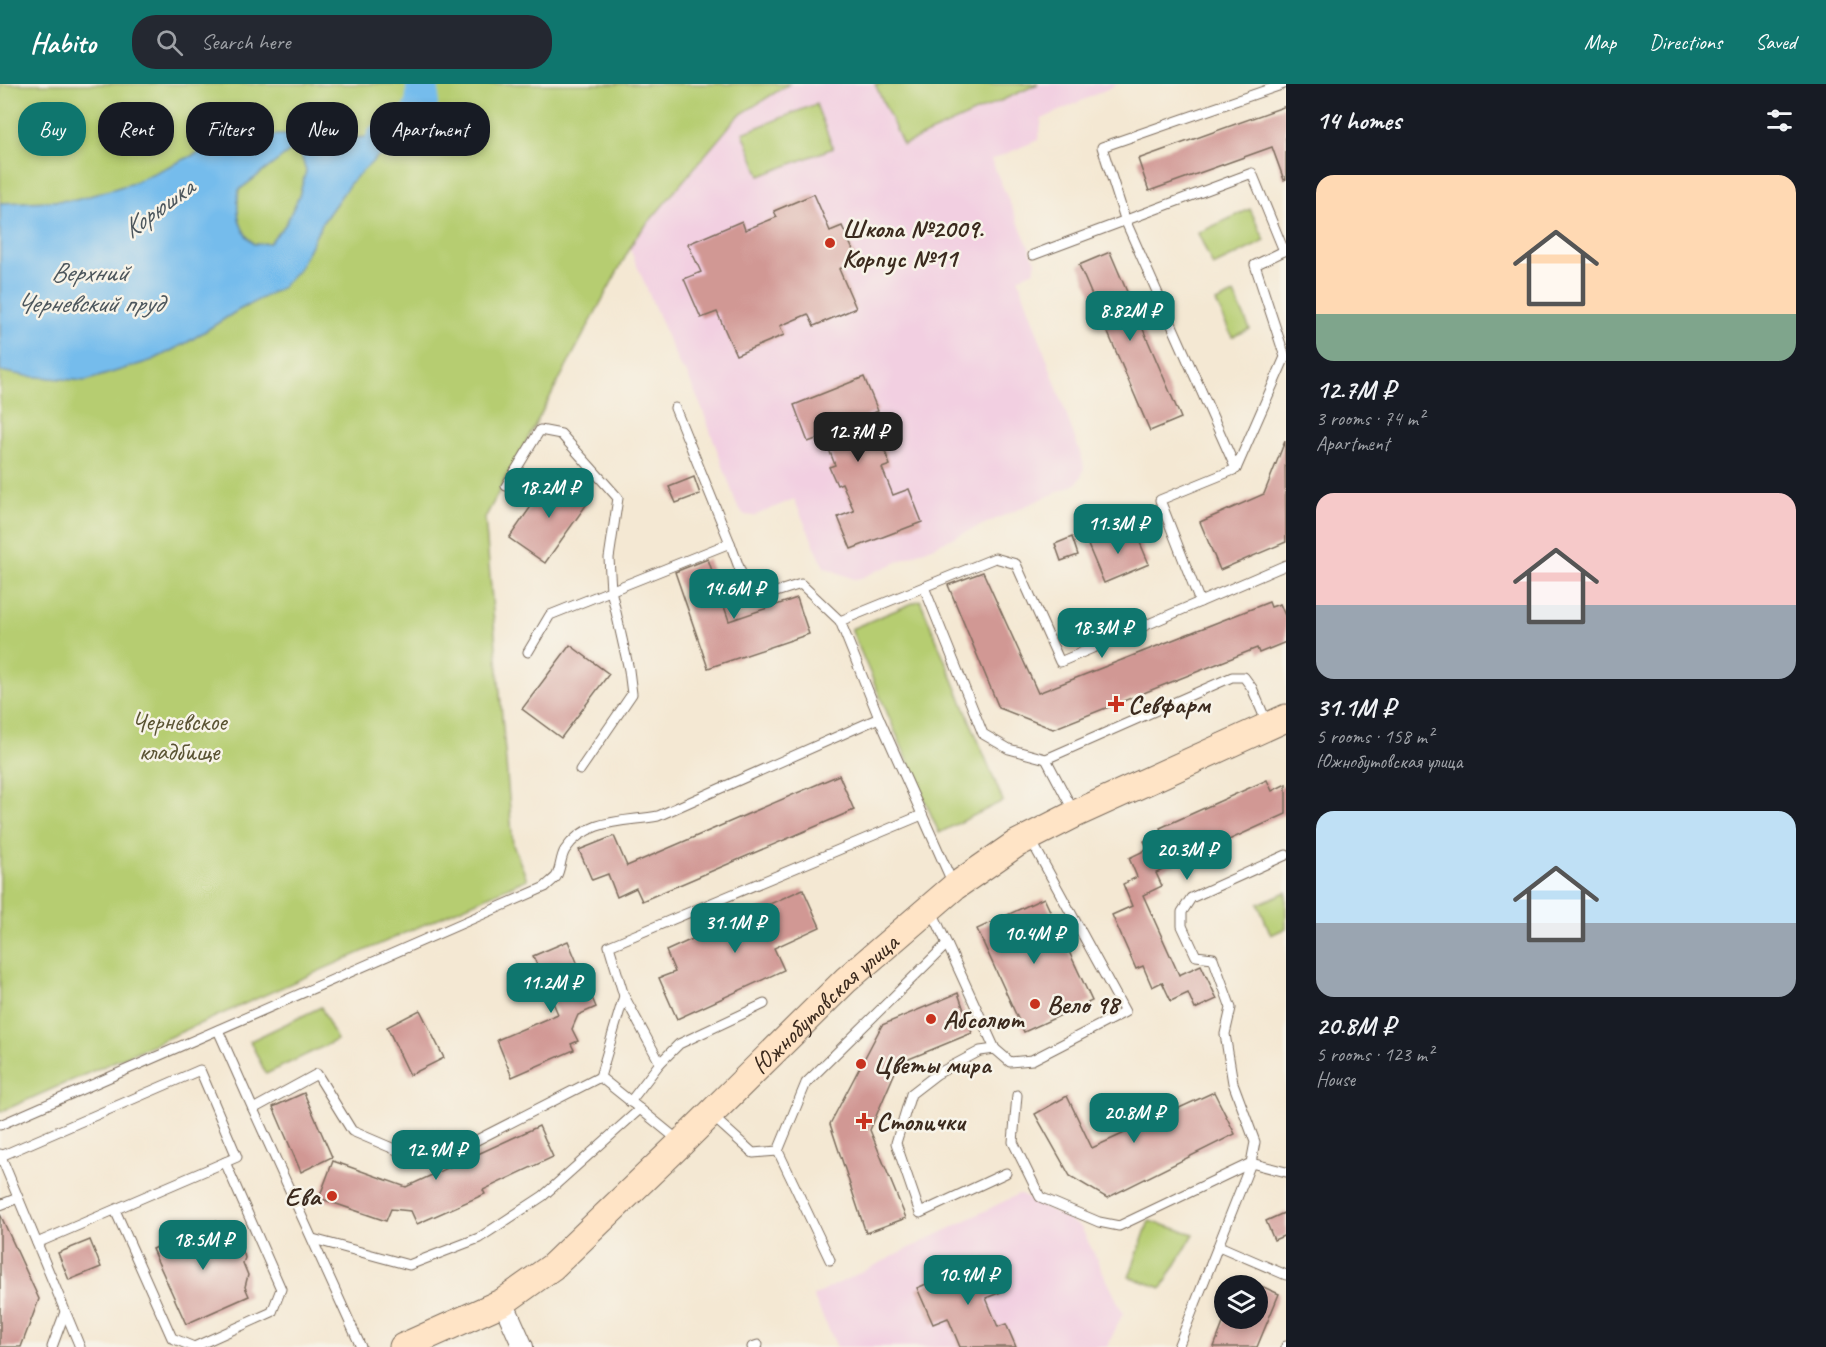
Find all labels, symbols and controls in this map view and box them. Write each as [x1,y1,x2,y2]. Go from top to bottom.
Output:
search box [132,15,552,69]
text: Habito [30,25,96,60]
icon: search [153,26,186,59]
text: Search here [201,28,291,56]
text: Map [1584,29,1616,55]
text: Directions [1649,29,1722,55]
text: Saved [1755,29,1796,55]
chip: Buy [18,102,86,156]
chip: Rent [98,102,174,156]
chip: Filters [186,102,274,156]
chip: New [286,102,358,156]
chip: Apartment [370,102,490,156]
text: 14 homes [1316,104,1401,137]
icon: filters [1763,104,1796,137]
water label: Корюшка [115,169,203,246]
place label: Школа №2009. Корпус №11 [842,212,984,275]
icon: home [1502,214,1610,322]
marker: Школа №2009. Корпус №11 [823,236,837,250]
water label: Верхний Черневский пруд [16,255,168,320]
pin: 8.82M ₽ [1075,291,1185,342]
text: 8.82M ₽ [1100,298,1160,323]
text: 12.7M ₽ [1316,373,1395,406]
text: 3 rooms · 74 m² [1316,406,1424,431]
pin: 12.7M ₽ [803,412,913,463]
text: 12.7M ₽ [828,419,888,444]
text: Apartment [1316,431,1389,456]
pin: 18.2M ₽ [494,468,604,519]
text: 18.2M ₽ [519,475,579,500]
pin: 11.3M ₽ [1063,504,1173,555]
text: 11.3M ₽ [1088,511,1148,536]
icon: home [1502,532,1610,640]
pin: 14.6M ₽ [679,569,789,620]
text: 14.6M ₽ [703,576,765,601]
pin: 18.3M ₽ [1047,608,1157,659]
text: 18.3M ₽ [1072,615,1132,640]
place label: Севфарм [1128,688,1212,721]
text: 31.1M ₽ [1316,691,1395,724]
marker: Севфарм [1109,697,1123,711]
park label: Черневское кладбище [131,705,229,768]
text: 5 rooms · 158 m² [1316,724,1433,749]
text: Южнобутовская улица [1316,749,1463,774]
pin: 20.3M ₽ [1132,830,1242,881]
text: 20.3M ₽ [1157,837,1217,862]
icon: home [1502,850,1610,958]
pin: 31.1M ₽ [680,903,790,954]
text: 31.1M ₽ [705,910,765,935]
pin: 10.4M ₽ [979,914,1089,965]
text: 10.4M ₽ [1004,921,1064,946]
street label: Южнобутовская улица [744,925,906,1081]
pin: 11.2M ₽ [496,963,606,1014]
text: 11.2M ₽ [521,970,581,995]
place label: Вело 98 [1047,988,1122,1021]
marker: Вело 98 [1028,997,1042,1011]
place label: Абсолют [943,1003,1025,1036]
text: 20.8M ₽ [1316,1009,1395,1042]
marker: Абсолют [924,1012,938,1026]
text: 5 rooms · 123 m² [1316,1042,1433,1067]
place label: Цветы мира [873,1048,992,1081]
marker: Цветы мира [854,1057,868,1071]
text: House [1316,1067,1355,1092]
pin: 20.8M ₽ [1079,1093,1189,1144]
text: 20.8M ₽ [1104,1100,1164,1125]
place label: Столички [876,1105,968,1138]
marker: Столички [857,1114,871,1128]
pin: 12.9M ₽ [381,1130,491,1181]
text: 12.9M ₽ [406,1137,466,1162]
place label: Ева [285,1180,322,1213]
marker: Ева [325,1189,339,1203]
pin: 18.5M ₽ [148,1220,258,1271]
text: 18.5M ₽ [173,1227,233,1252]
pin: 10.9M ₽ [913,1255,1023,1306]
text: 10.9M ₽ [938,1262,998,1287]
map controls [1214,1275,1268,1329]
button: layers [1214,1275,1268,1329]

